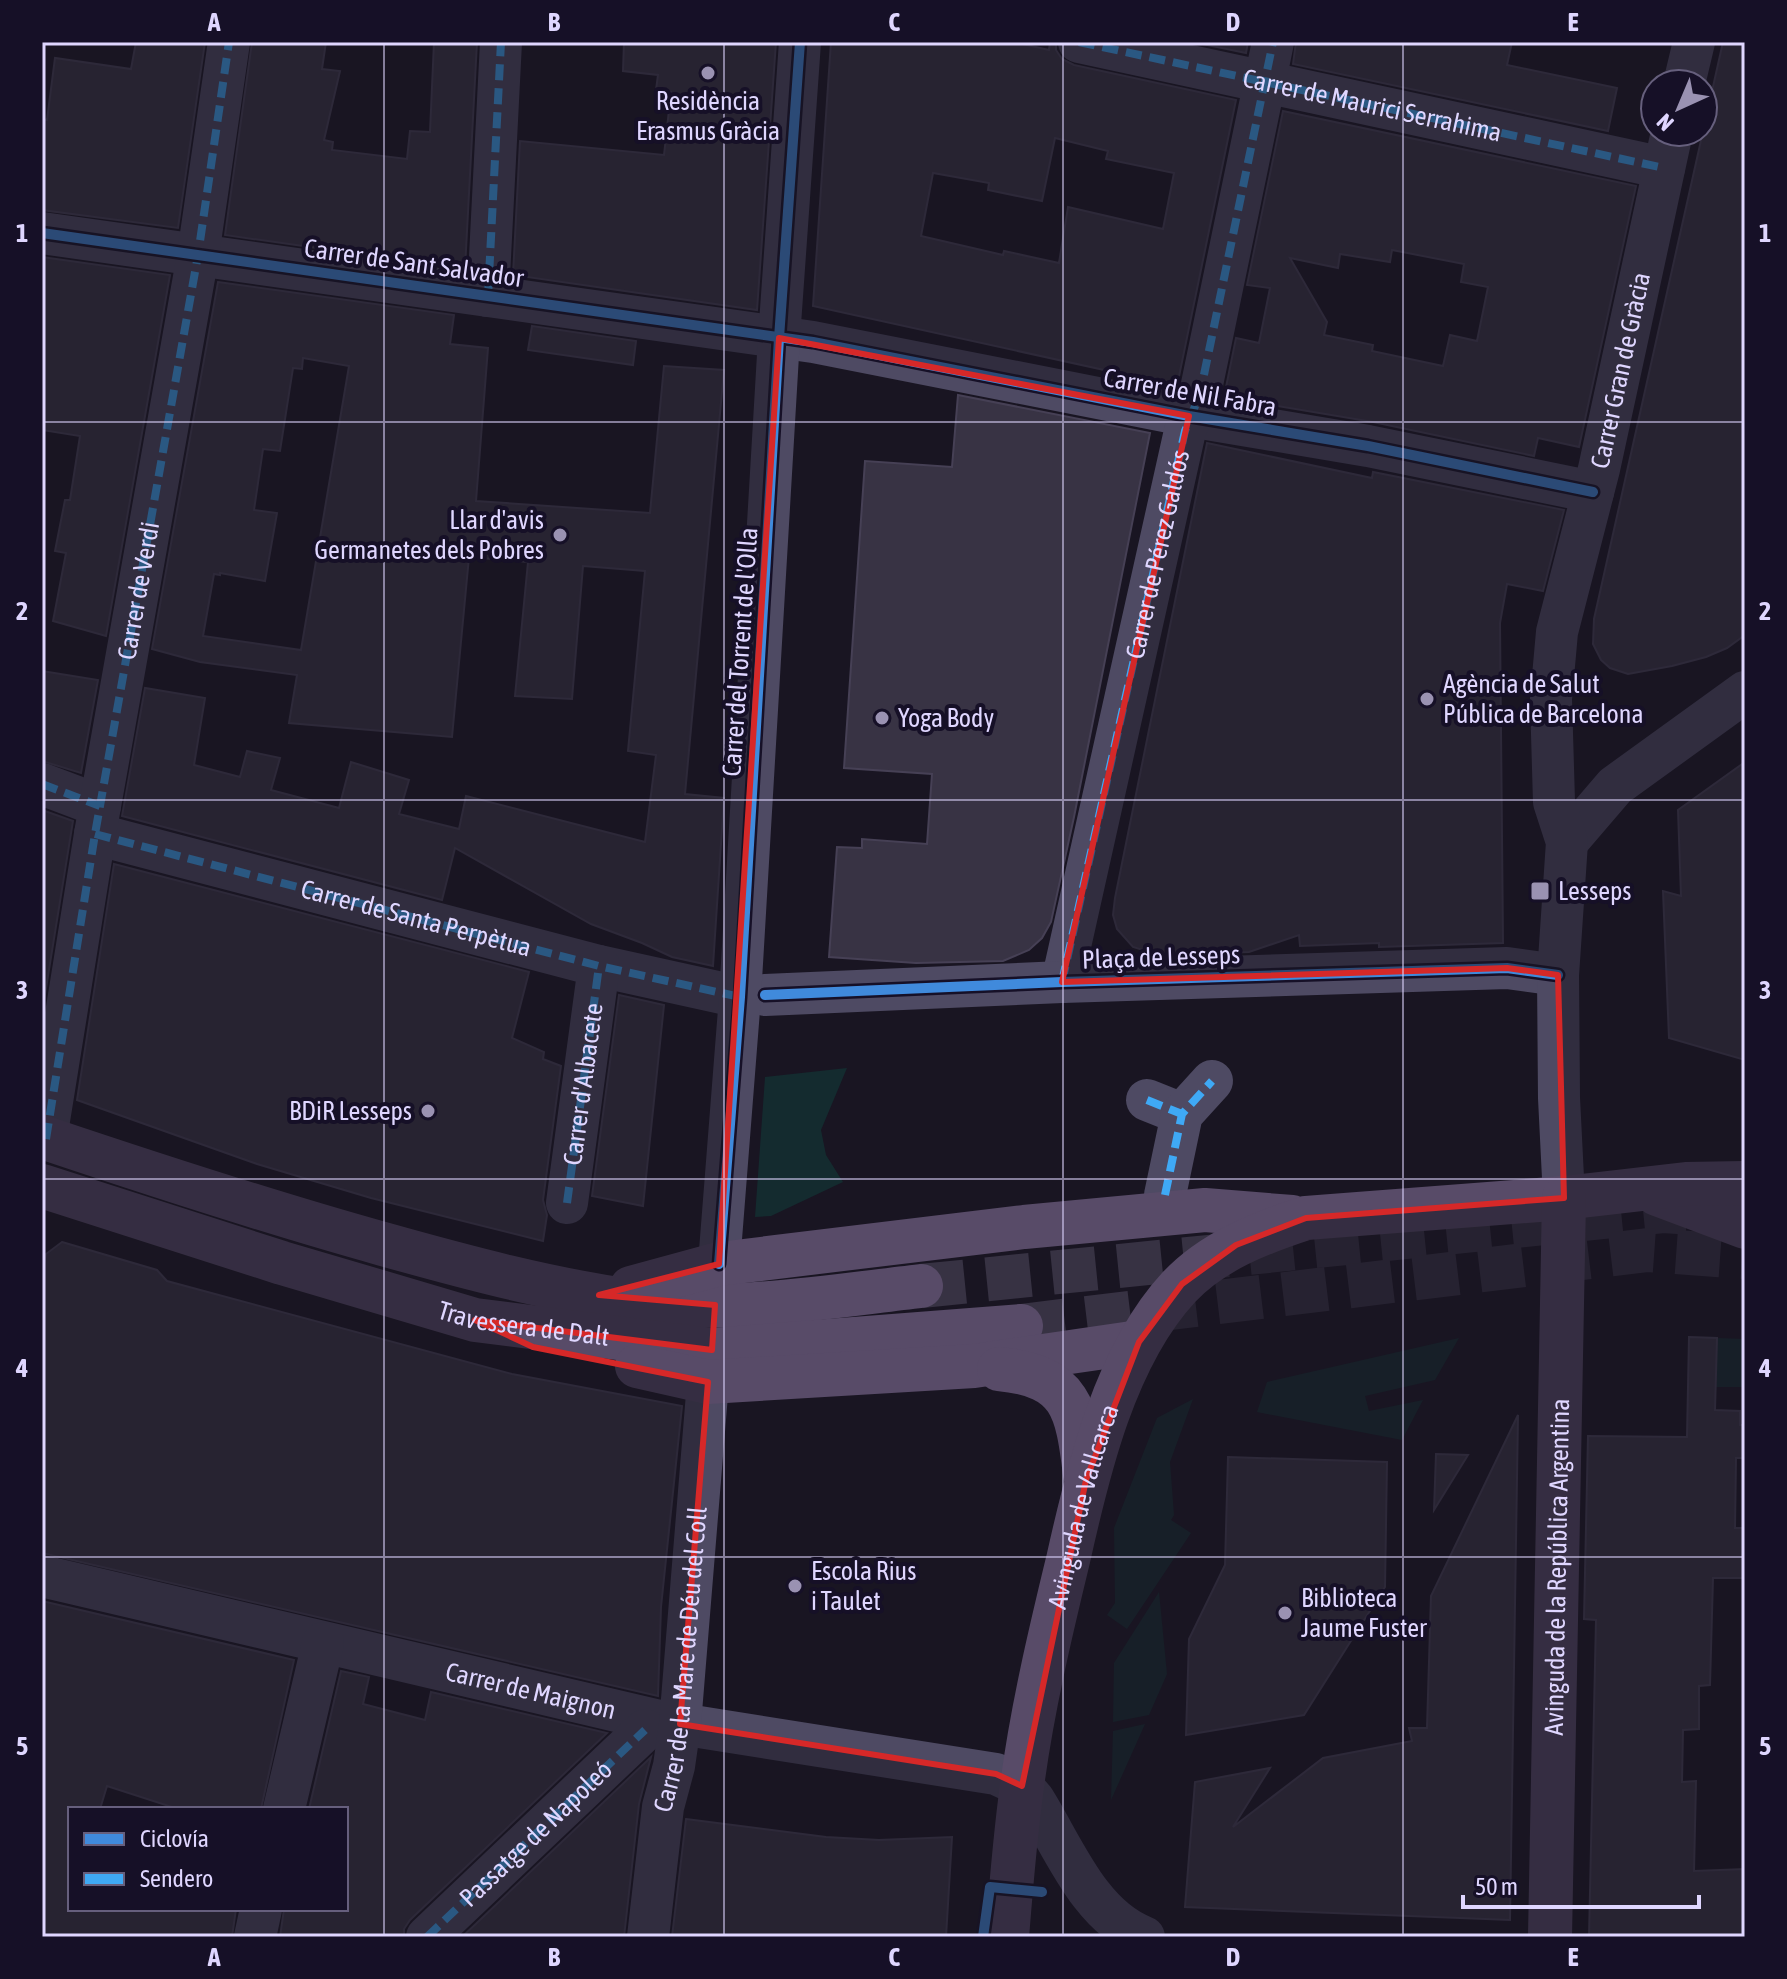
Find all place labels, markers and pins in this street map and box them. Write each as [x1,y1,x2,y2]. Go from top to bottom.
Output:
marker: Residència Erasmus Gràcia [699,64,717,82]
place label: Residència Erasmus Gràcia [636,86,780,146]
place label: Llar d'avis Germanetes dels Pobres [314,505,544,565]
marker: Llar d'avis Germanetes dels Pobres [551,526,569,544]
place label: Agència de Salut Pública de Barcelona [1443,669,1644,729]
marker: Agència de Salut Pública de Barcelona [1418,690,1436,708]
place label: Yoga Body [898,703,994,733]
marker: Yoga Body [873,709,891,727]
place label: Lesseps [1558,876,1632,906]
marker: Lesseps [1529,880,1551,902]
place label: BDiR Lesseps [289,1096,412,1126]
marker: BDiR Lesseps [419,1102,437,1120]
place label: Escola Rius i Taulet [811,1556,916,1616]
marker: Escola Rius i Taulet [786,1577,804,1595]
place label: Biblioteca Jaume Fuster [1301,1583,1427,1643]
marker: Biblioteca Jaume Fuster [1276,1604,1294,1622]

